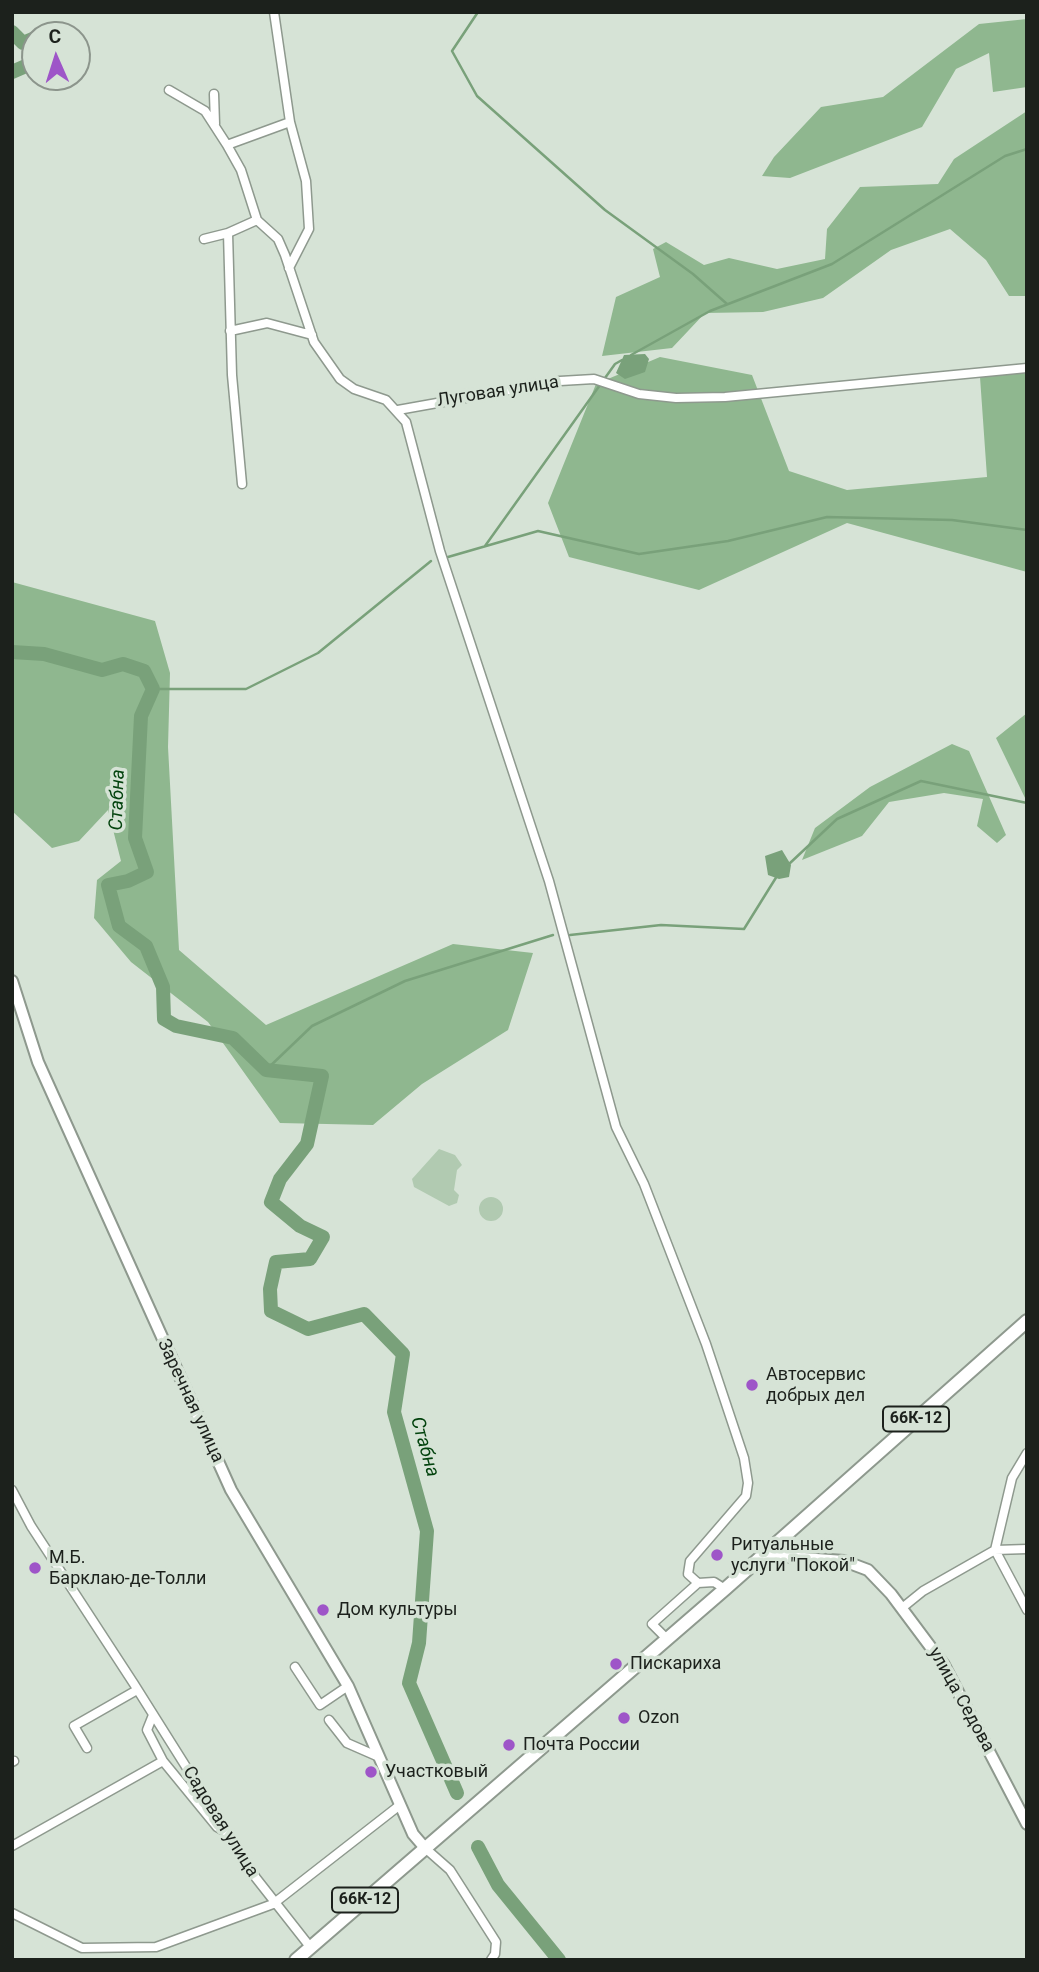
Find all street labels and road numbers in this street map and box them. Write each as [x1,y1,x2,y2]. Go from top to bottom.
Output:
street label: Луговая улица [436,372,560,412]
street label: Заречная улица [152,1336,228,1466]
road number: 66К-12 [883,1406,949,1432]
street label: улица Седова [923,1644,999,1756]
street label: Садовая улица [177,1763,263,1881]
road number: 66К-12 [332,1888,398,1912]

